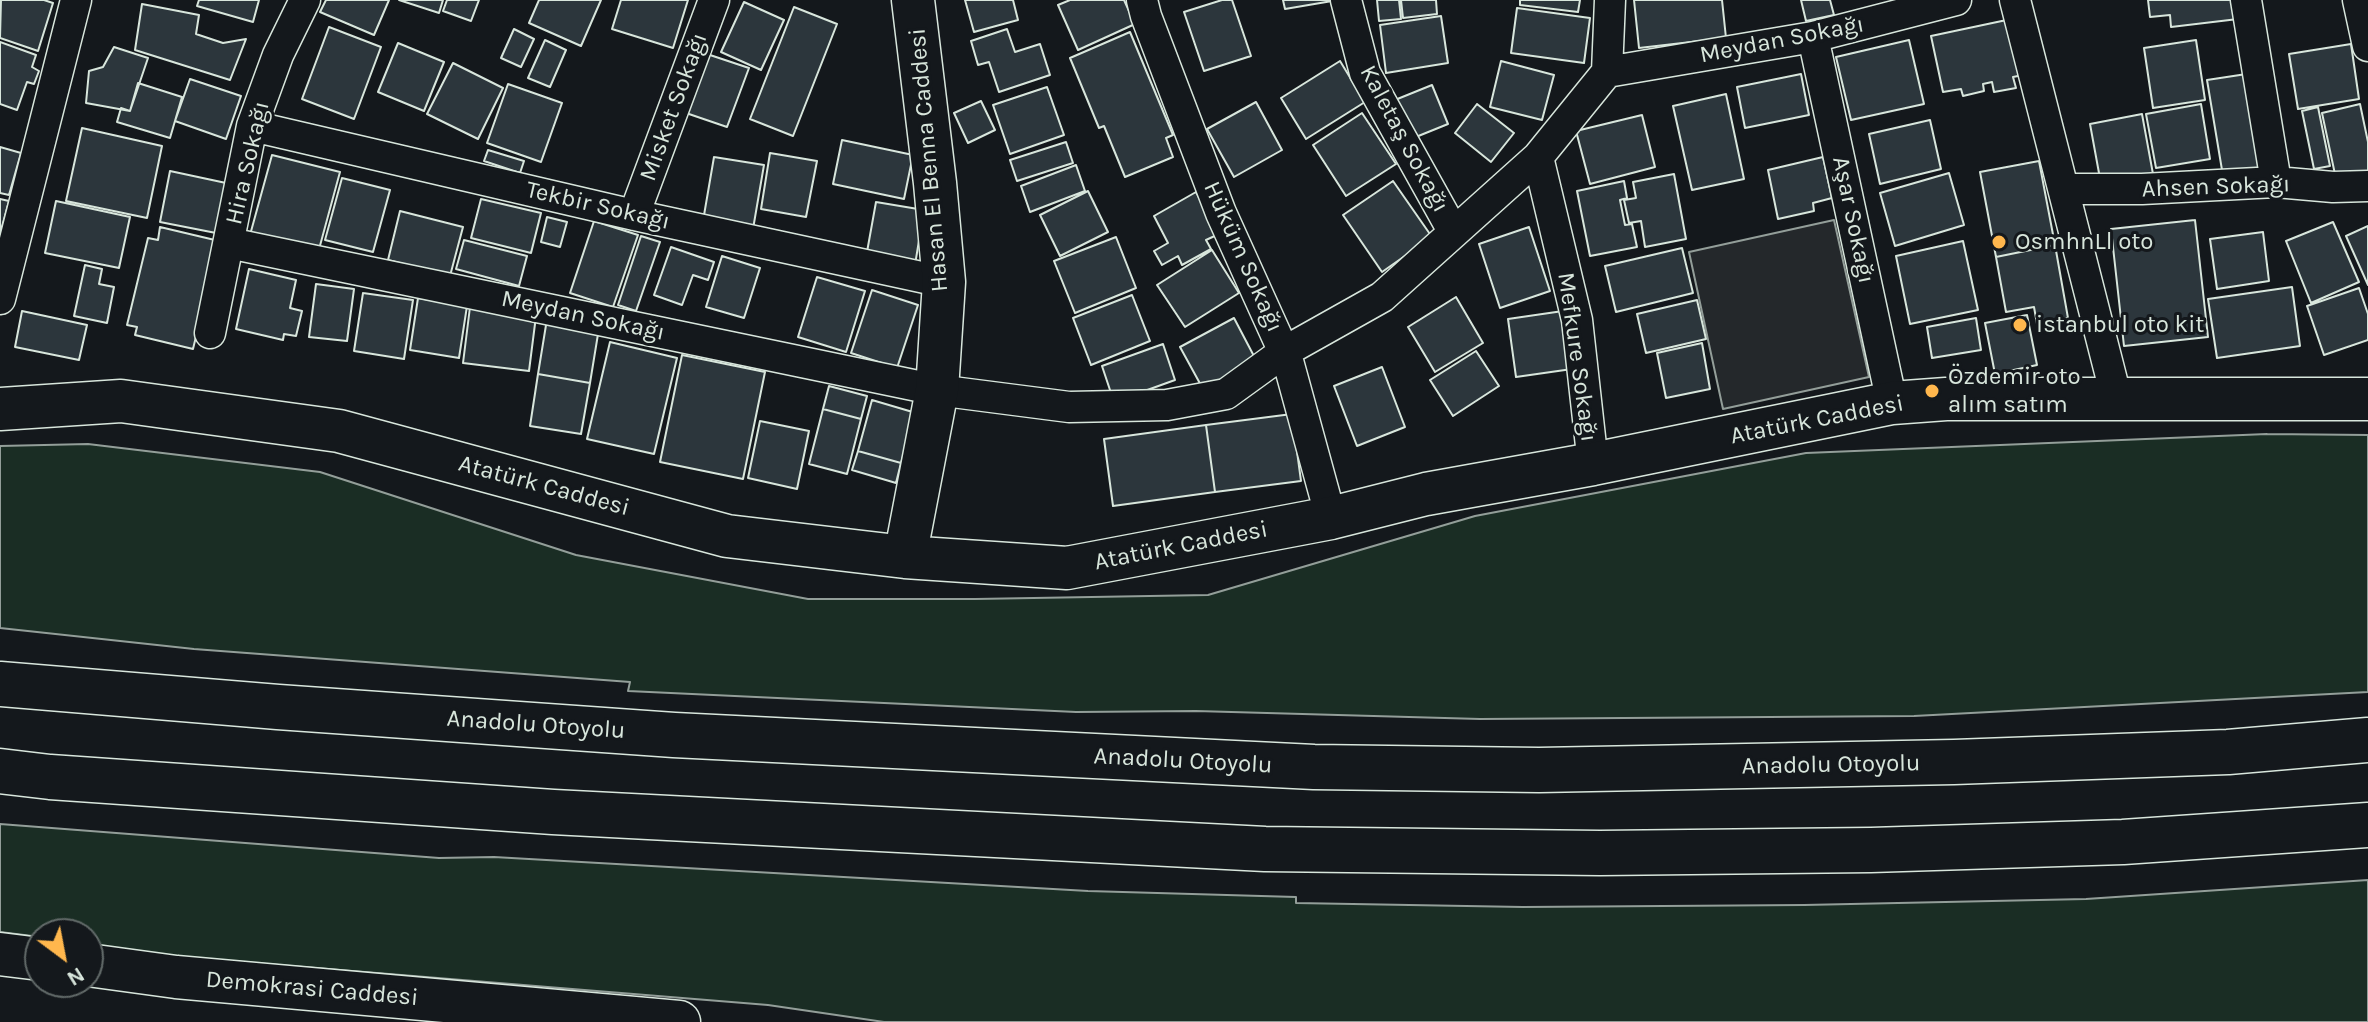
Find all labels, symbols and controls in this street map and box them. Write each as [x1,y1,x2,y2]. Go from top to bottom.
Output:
street label: Meydan Sokağı [1698,10,1866,70]
street label: Hasan El Benna Caddesi [903,27,955,293]
street label: Misket Sokağı [634,29,714,185]
street label: Kaletaş Sokağı [1353,61,1455,217]
street label: Hira Sokağı [220,98,276,228]
street label: Aşar Sokağı [1825,154,1881,286]
street label: Ahsen Sokağı [2141,170,2291,204]
street label: Tekbir Sokağı [523,175,673,237]
street label: Hüküm Sokağı [1197,177,1289,337]
place label: OsmhnLl oto [2015,228,2153,256]
marker: OsmhnLl oto [1990,233,2008,251]
street label: Mefkure Sokağı [1551,270,1603,444]
street label: Meydan Sokağı [499,285,667,347]
place label: istanbul oto kit [2036,311,2204,339]
marker: istanbul oto kit [2011,316,2029,334]
place label: Özdemir oto alım satım [1948,363,2081,419]
marker: Özdemir oto alım satım [1923,382,1941,400]
street label: Atatürk Caddesi [1728,389,1906,451]
street label: Atatürk Caddesi [455,449,633,523]
street label: Atatürk Caddesi [1092,515,1270,577]
street label: Anadolu Otoyolu [446,704,626,746]
street label: Anadolu Otoyolu [1093,742,1273,780]
street label: Anadolu Otoyolu [1741,749,1921,781]
north arrow [24,918,104,998]
text: N [62,961,89,992]
street label: Demokrasi Caddesi [205,965,419,1013]

